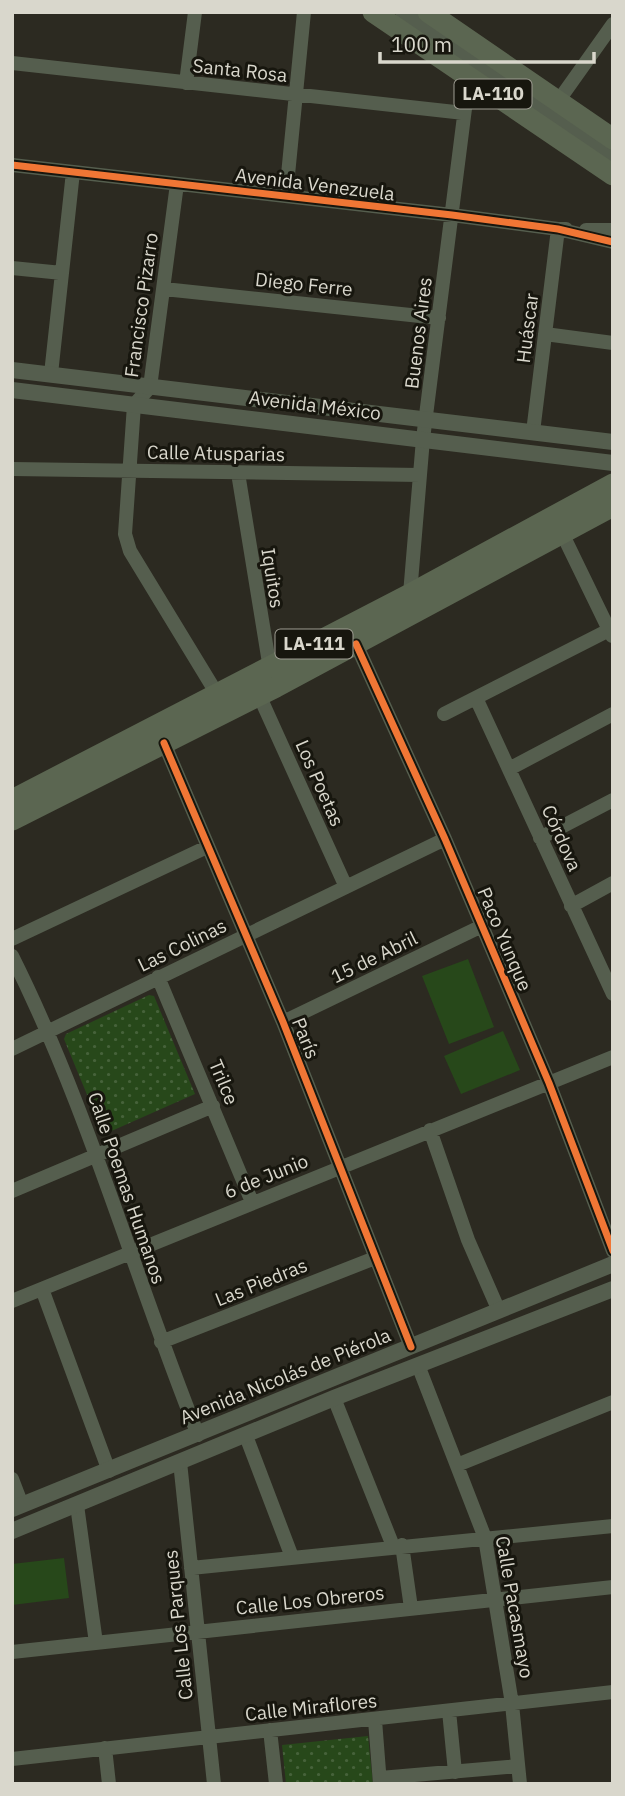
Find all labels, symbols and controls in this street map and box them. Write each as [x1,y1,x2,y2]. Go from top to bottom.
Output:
scale bar [380,21,594,65]
text: 100 m [391,30,452,58]
street label: Santa Rosa [191,53,289,87]
road number: LA-110 [454,80,532,108]
street label: Avenida Venezuela [234,162,396,206]
street label: Francisco Pizarro [119,231,163,379]
street label: Diego Ferre [254,267,354,301]
street label: Buenos Aires [399,276,437,390]
street label: Huáscar [511,292,543,364]
street label: Avenida México [248,385,382,425]
street label: Calle Atusparias [147,440,285,466]
street label: Iquitos [256,546,290,610]
road number: LA-111 [276,630,352,658]
street label: Los Poetas [290,736,350,830]
street label: Córdova [537,801,587,875]
street label: Paco Yunque [472,883,538,995]
street label: Las Colinas [134,913,230,977]
street label: 15 de Abril [327,926,421,988]
street label: París [287,1014,325,1062]
street label: Trilce [204,1056,244,1108]
street label: Calle Poemas Humanos [83,1089,171,1287]
street label: 6 de Junio [220,1148,312,1204]
street label: Las Piedras [211,1253,311,1311]
street label: Avenida Nicolás de Piérola [176,1323,394,1429]
street label: Calle Pacasmayo [491,1534,539,1680]
street label: Calle Los Parques [158,1549,198,1701]
street label: Calle Los Obreros [234,1580,386,1620]
street label: Calle Miraflores [244,1688,378,1726]

